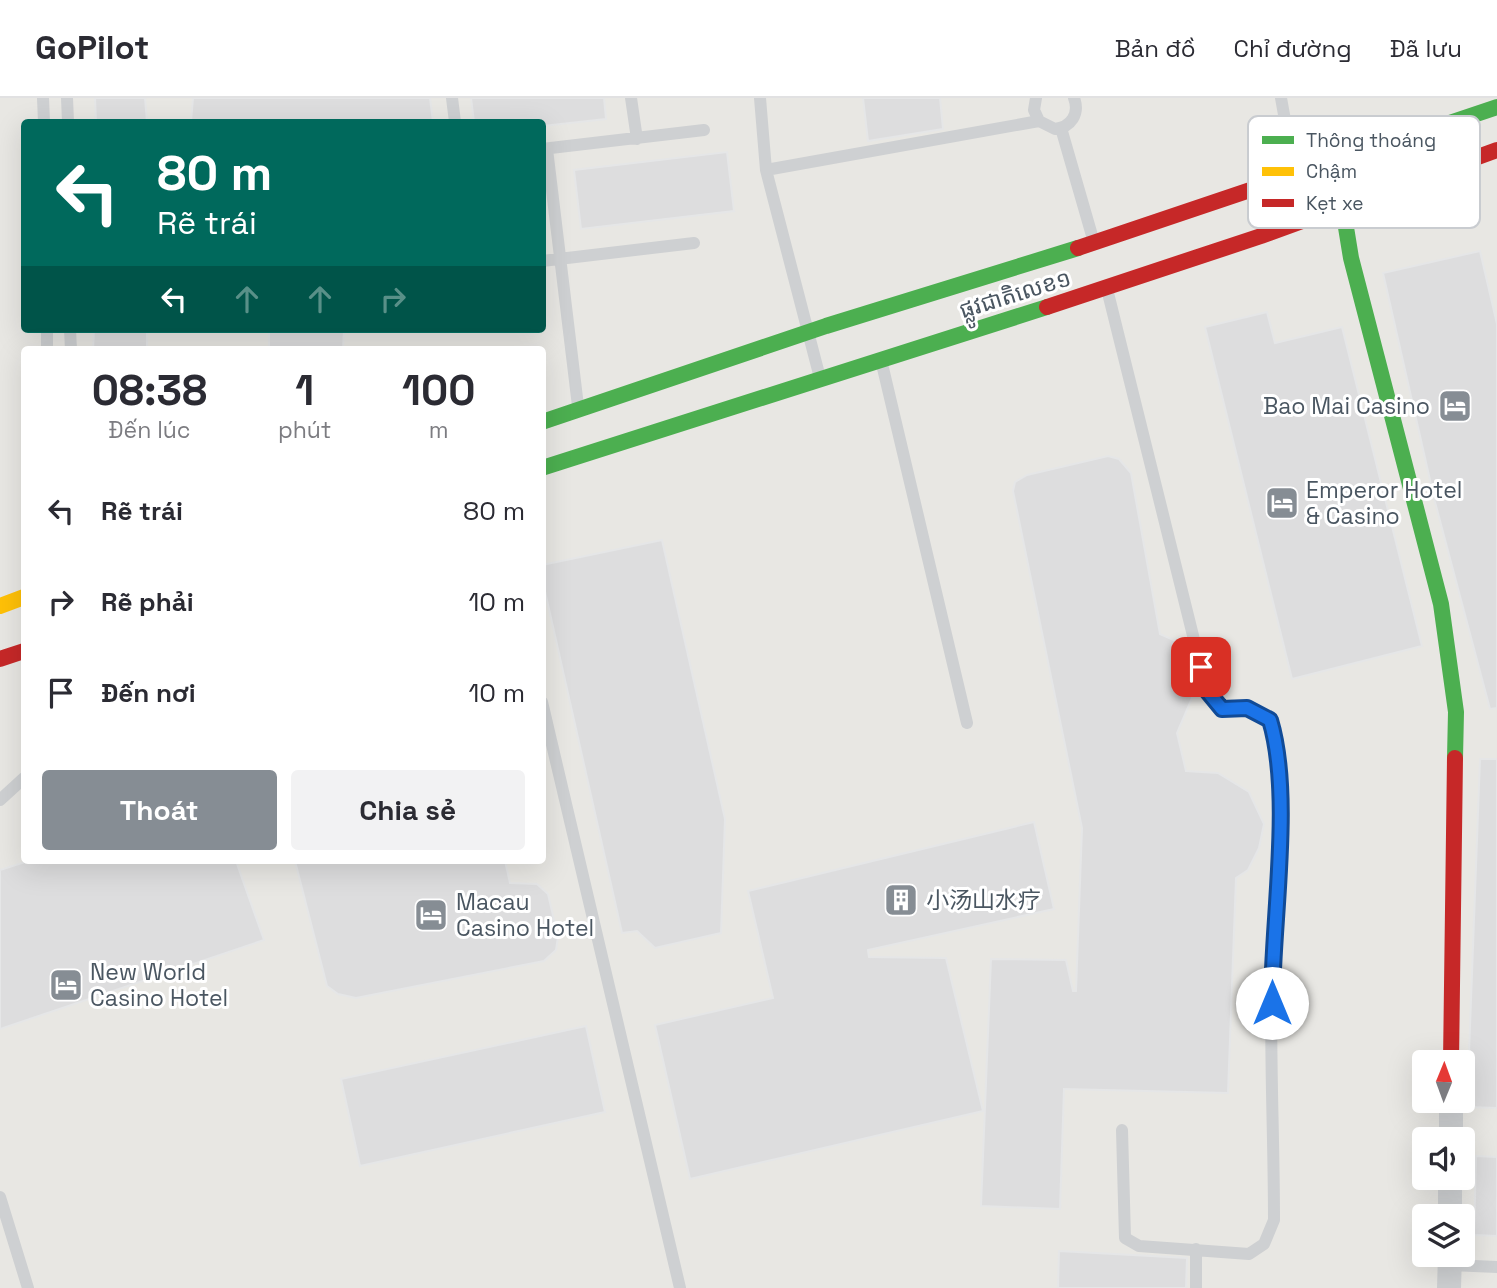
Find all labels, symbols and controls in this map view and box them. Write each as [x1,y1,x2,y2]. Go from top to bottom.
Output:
text: GoPilot [35,27,149,69]
text: Bản đồ [1115,33,1196,64]
text: Chỉ đường [1234,33,1352,64]
text: Đã lưu [1390,33,1462,64]
legend [1248,116,1480,228]
text: Thông thoáng [1306,128,1436,153]
text: 80 m [157,142,272,204]
icon: left [42,147,133,238]
text: Chậm [1306,159,1357,184]
text: Kẹt xe [1306,191,1364,216]
text: Rẽ trái [157,203,257,243]
street label: ផ្លូវជាតិលេខ១ [956,263,1076,332]
icon: left [155,280,193,318]
icon: ahead [228,280,266,318]
icon: ahead [301,280,339,318]
icon: right [374,280,412,318]
text: 08:38 [92,364,207,417]
text: 1 [295,364,314,417]
text: 100 [402,364,475,417]
hotel icon: Bao Mai Casino [1436,387,1474,425]
place label: Bao Mai Casino [1263,391,1430,421]
text: Đến lúc [108,415,191,445]
text: phút [278,415,331,445]
text: m [429,415,449,445]
place label: Emperor Hotel & Casino [1306,475,1462,531]
hotel icon: Emperor Hotel & Casino [1263,484,1301,522]
icon: left [42,492,80,530]
text: Rẽ trái [101,494,183,528]
text: 80 m [463,494,525,528]
icon: right [42,583,80,621]
text: Rẽ phải [101,585,194,619]
text: 10 m [468,585,525,619]
pin [1171,637,1231,697]
icon: arrive [1182,648,1220,686]
icon: arrive [42,674,80,712]
text: Đến nơi [101,676,196,710]
text: 10 m [468,676,525,710]
button: Thoát [42,770,277,850]
button: Chia sẻ [291,770,525,850]
building icon: 小汤山水疗 [882,881,920,919]
place label: 小汤山水疗 [926,885,1041,915]
place label: Macau Casino Hotel [456,887,594,943]
hotel icon: Macau Casino Hotel [412,896,450,934]
place label: New World Casino Hotel [90,957,228,1013]
hotel icon: New World Casino Hotel [47,966,85,1004]
position arrow [1235,966,1309,1040]
north arrow [1412,1050,1475,1113]
map controls [1412,1050,1475,1267]
button: sound [1412,1127,1475,1190]
button: layers [1412,1204,1475,1267]

